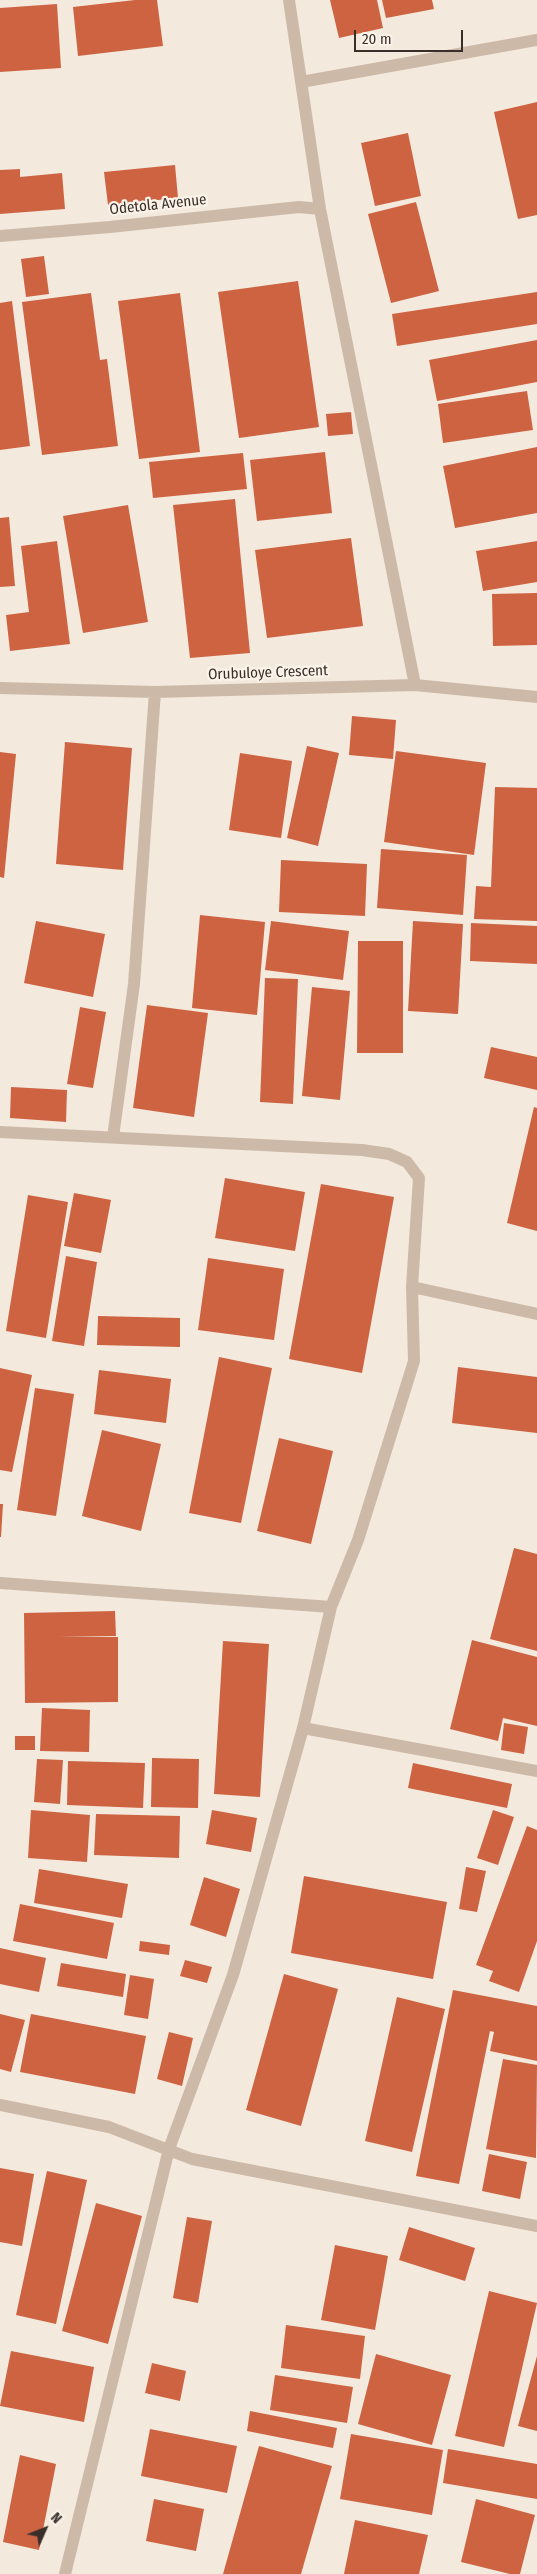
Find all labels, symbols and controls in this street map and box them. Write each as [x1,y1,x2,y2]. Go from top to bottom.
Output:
scale bar [357,20,466,52]
text: 20 m [362,30,392,48]
street label: Odetola Avenue [109,191,207,219]
street label: Orubuloye Crescent [208,662,328,684]
north arrow [20,2504,70,2554]
text: N [47,2509,65,2527]

